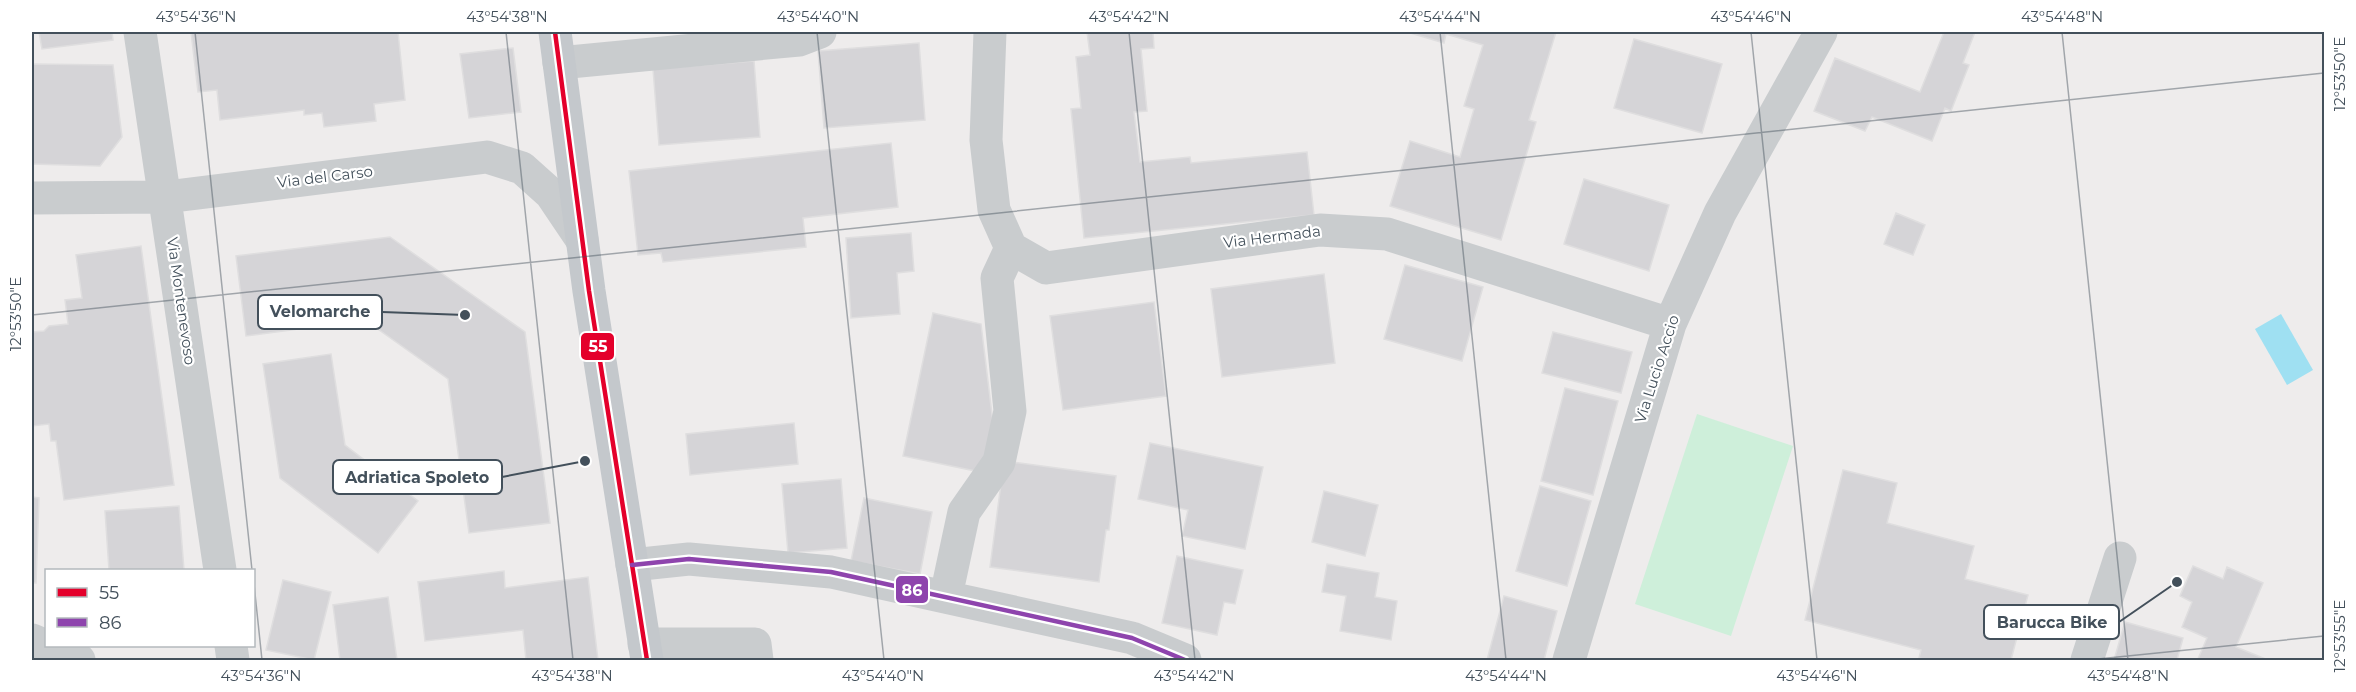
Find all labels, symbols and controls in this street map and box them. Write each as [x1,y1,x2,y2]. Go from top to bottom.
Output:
text: 43°54'36"N [156,7,236,26]
text: 43°54'38"N [466,7,548,26]
text: 43°54'40"N [777,7,859,26]
text: 43°54'42"N [1089,7,1169,26]
text: 43°54'44"N [1399,7,1481,26]
text: 43°54'46"N [1710,7,1792,26]
text: 43°54'48"N [2021,7,2103,26]
text: 12°53'50"E [2330,37,2349,111]
street label: Via del Carso [276,161,374,192]
street label: Via Hermada [1222,221,1322,252]
street label: Via Montenevoso [163,236,200,366]
text: 12°53'50"E [6,277,25,351]
callout: Velomarche [258,295,382,329]
text: Velomarche [269,302,370,321]
street label: Via Lucio Accio [1630,313,1683,425]
line badge: 55 [580,332,615,361]
text: 55 [589,337,608,356]
callout: Adriatica Spoleto [333,460,502,494]
text: Adriatica Spoleto [344,468,489,487]
legend [45,569,255,647]
line badge: 86 [895,575,929,604]
text: 86 [902,581,922,600]
text: 55 [99,582,119,604]
text: 12°53'55"E [2330,600,2349,672]
callout: Barucca Bike [1984,605,2119,639]
text: 86 [99,612,121,634]
text: Barucca Bike [1997,613,2107,632]
text: 43°54'36"N [221,666,301,685]
text: 43°54'38"N [531,666,613,685]
text: 43°54'40"N [842,666,924,685]
text: 43°54'42"N [1154,666,1234,685]
text: 43°54'44"N [1465,666,1547,685]
text: 43°54'46"N [1776,666,1858,685]
text: 43°54'48"N [2087,666,2169,685]

